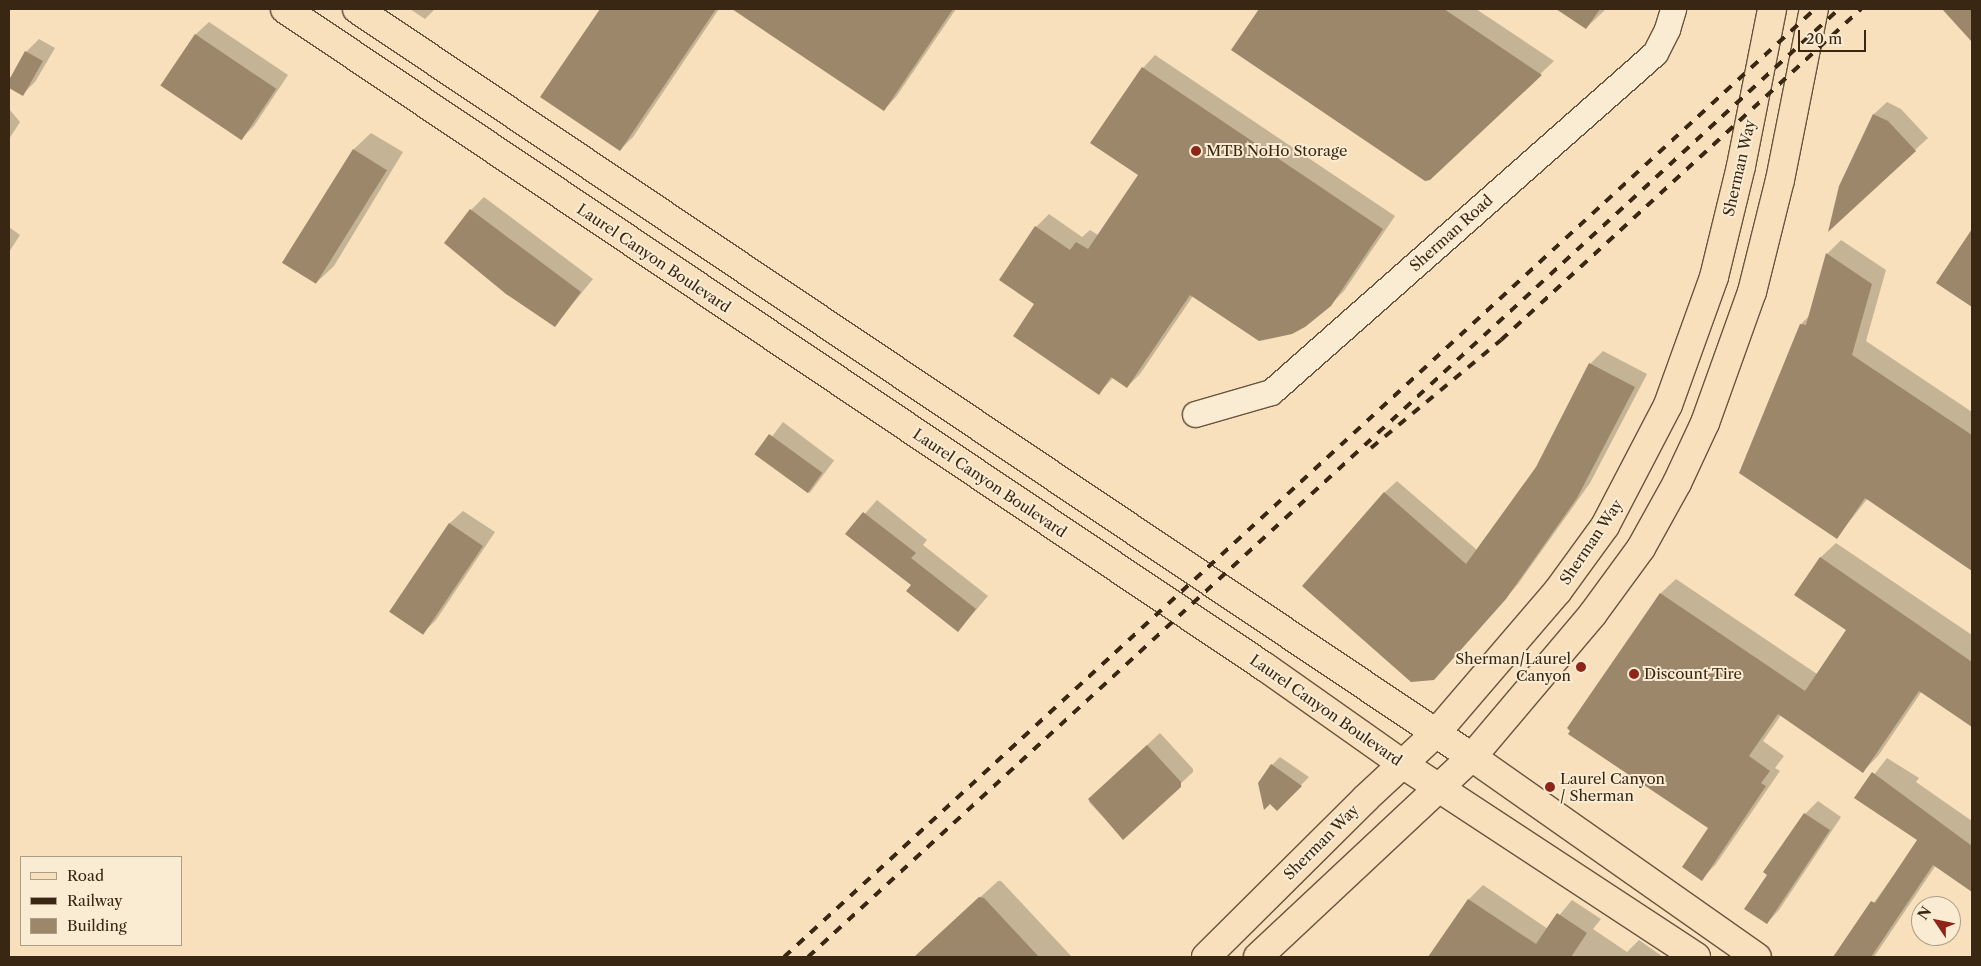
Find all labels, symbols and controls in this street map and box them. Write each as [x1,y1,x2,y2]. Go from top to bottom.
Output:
scale bar [1801,20,1868,52]
text: 20 m [1806,29,1842,48]
street label: Sherman Way [1719,118,1759,218]
place label: MTB NoHo Storage [1206,142,1347,160]
marker: MTB NoHo Storage [1190,145,1202,157]
street label: Sherman Road [1406,191,1496,275]
street label: Laurel Canyon Boulevard [574,200,734,316]
street label: Laurel Canyon Boulevard [910,425,1070,541]
street label: Sherman Way [1556,496,1626,588]
place label: Sherman/Laurel Canyon [1455,649,1571,684]
street label: Laurel Canyon Boulevard [1247,651,1405,769]
marker: Sherman/Laurel Canyon [1575,661,1587,673]
place label: Discount Tire [1644,665,1742,683]
marker: Discount Tire [1628,668,1640,680]
place label: Laurel Canyon / Sherman [1560,769,1665,804]
marker: Laurel Canyon / Sherman [1544,781,1556,793]
street label: Sherman Way [1280,801,1362,883]
legend [20,856,182,946]
text: Road [67,866,104,885]
text: Railway [67,891,123,910]
north arrow [1911,896,1961,946]
text: N [1914,903,1935,923]
text: Building [67,916,127,935]

